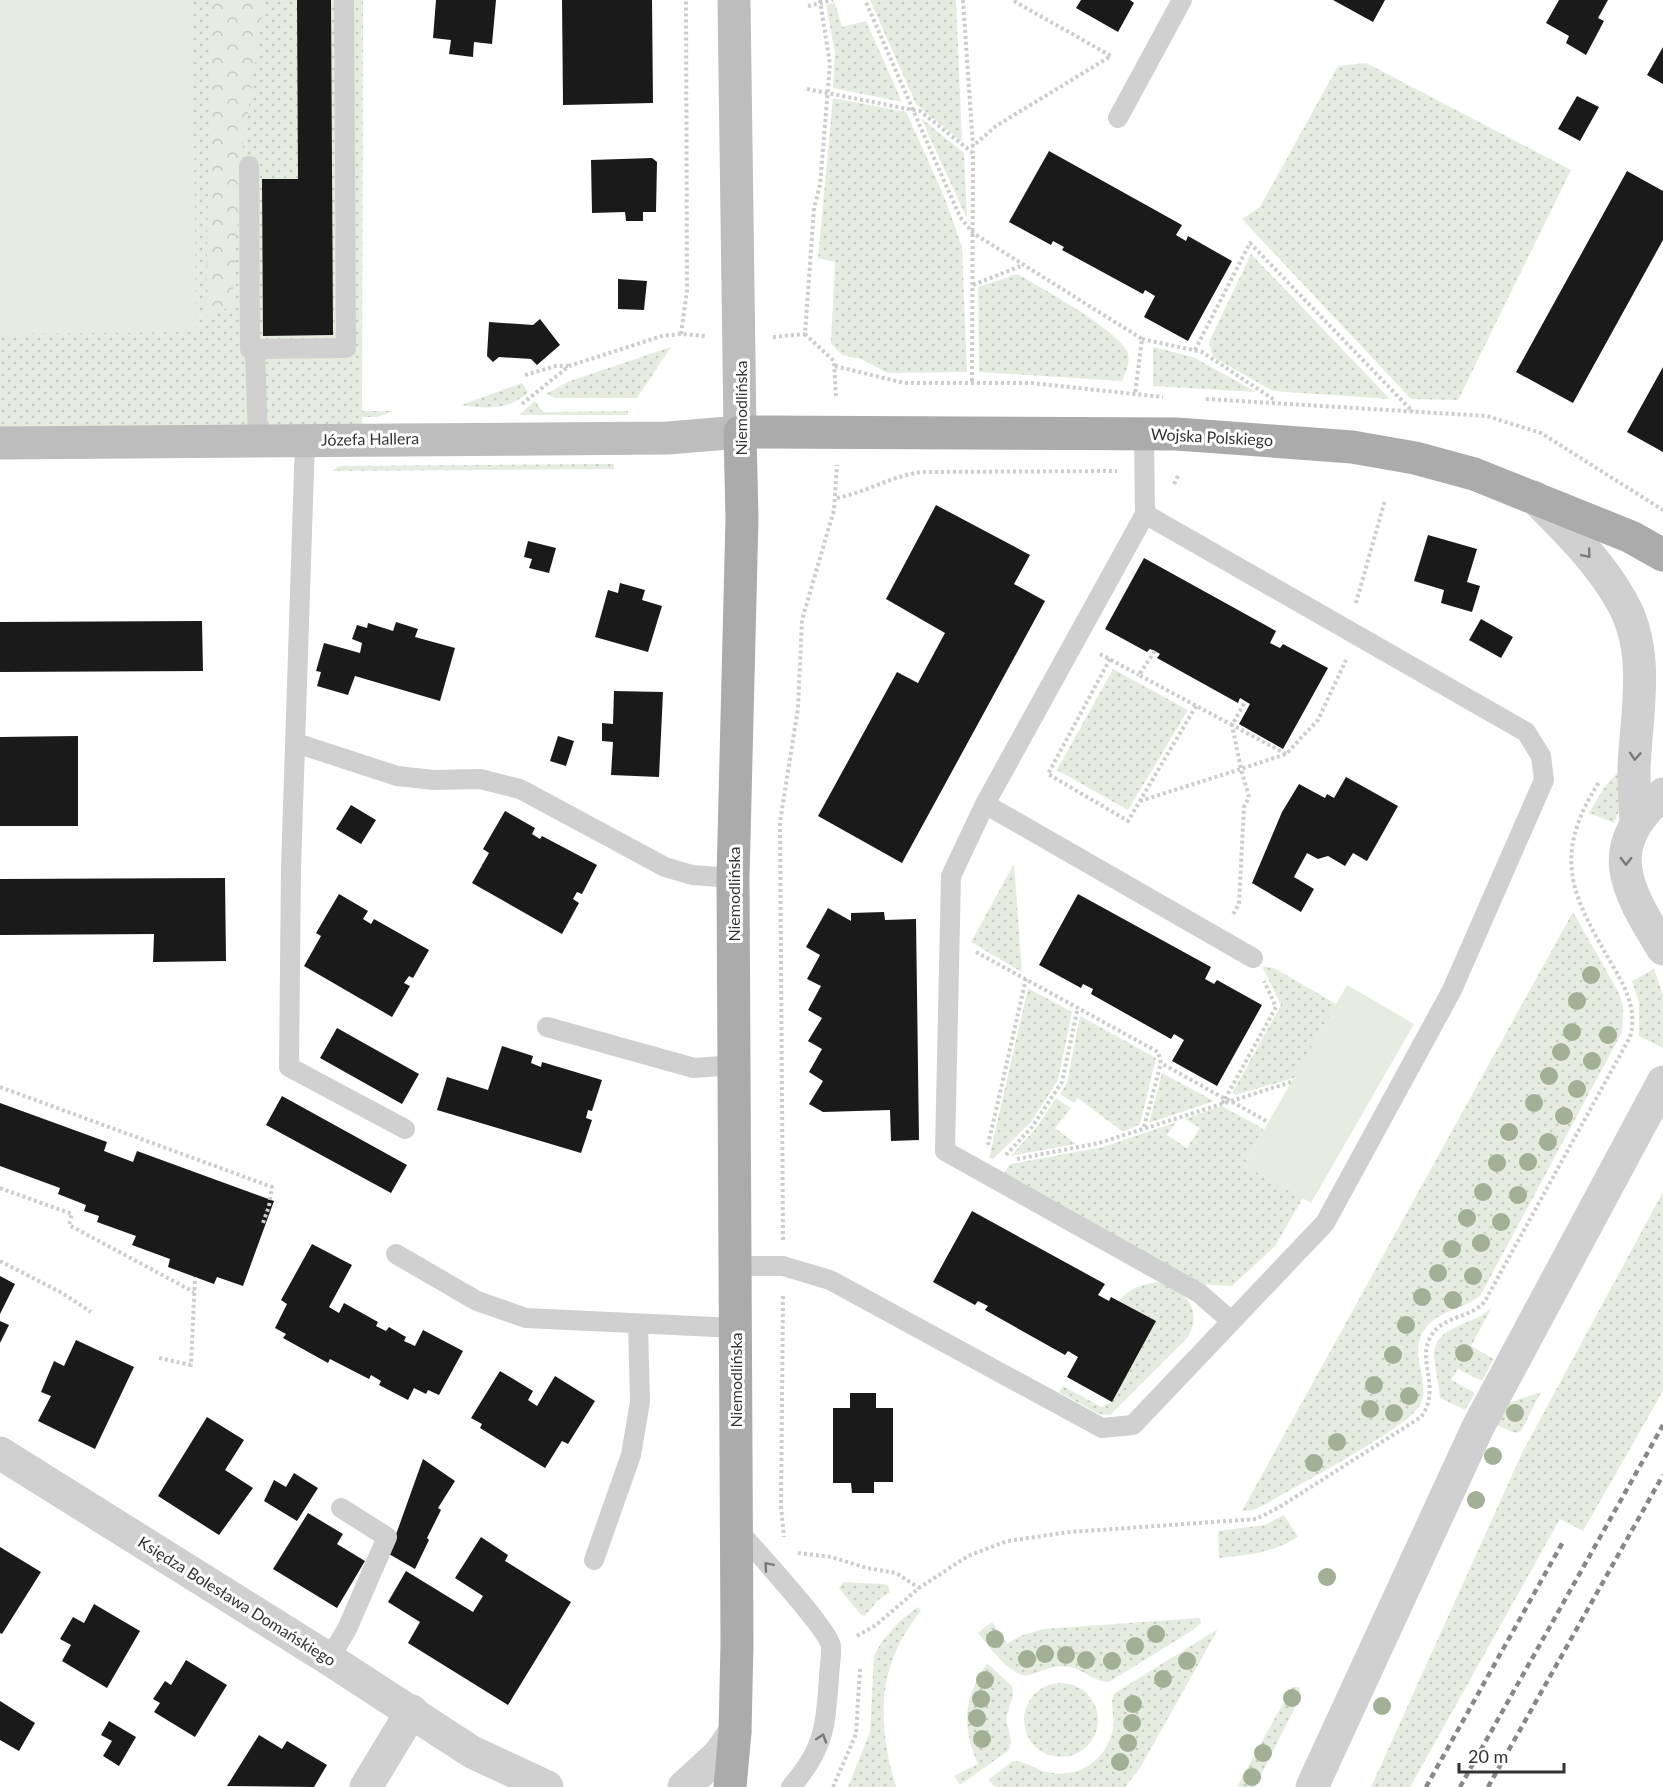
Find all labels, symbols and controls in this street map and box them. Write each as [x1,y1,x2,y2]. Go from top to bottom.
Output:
street label: Niemodlińska [731,360,750,456]
street label: Wojska Polskiego [1150,424,1274,449]
street label: Józefa Hallera [321,428,419,449]
one-way arrow [1580,547,1591,558]
one-way arrow [1629,751,1642,760]
street label: Niemodlińska [724,846,743,942]
one-way arrow [1620,857,1632,866]
street label: Niemodlińska [726,1332,745,1428]
street label: Księdza Bolesława Domańskiego [135,1532,340,1669]
one-way arrow [764,1562,775,1573]
one-way arrow [815,1733,827,1744]
scale bar [1459,1736,1564,1774]
text: 20 m [1468,1745,1508,1767]

